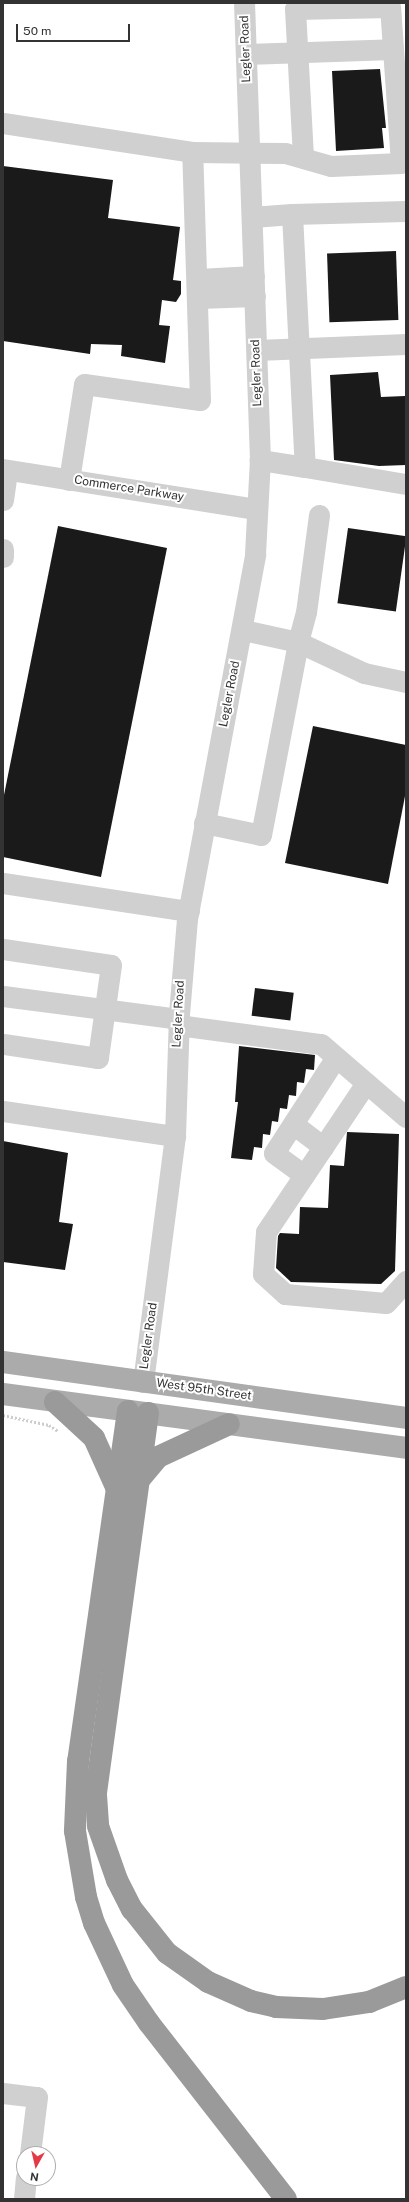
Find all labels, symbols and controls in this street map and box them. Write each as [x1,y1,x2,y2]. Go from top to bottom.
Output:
street label: Legler Road [238,15,254,83]
scale bar [18,16,132,42]
text: 50 m [23,24,51,38]
street label: Legler Road [249,339,265,407]
street label: Commerce Parkway [73,473,185,505]
street label: Legler Road [217,660,243,728]
street label: Legler Road [170,980,188,1048]
street label: Legler Road [137,1302,161,1370]
street label: West 95th Street [156,1376,252,1404]
north arrow [16,2146,56,2186]
text: N [29,2170,40,2183]

